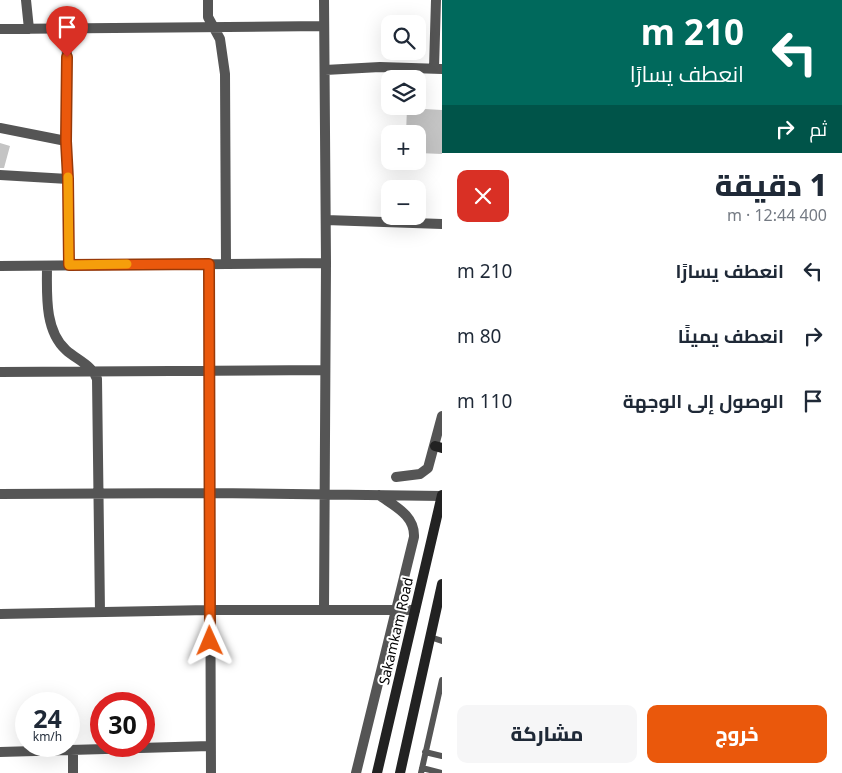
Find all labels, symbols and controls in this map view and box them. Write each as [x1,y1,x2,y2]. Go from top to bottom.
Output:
pin [46,6,88,57]
text: 210 m [641,8,744,55]
icon: arrive [53,13,81,41]
map controls [381,15,426,225]
button: search [381,15,426,60]
icon: left [762,20,827,85]
text: انعطف يسارًا [630,58,744,88]
button: layers [381,70,426,115]
icon: right [771,115,799,143]
text: ثم [809,116,827,142]
button: + [381,125,426,170]
text: 1 دقيقة [715,164,827,205]
button: close [457,170,509,222]
button: − [381,180,426,225]
text: 400 m · 12:44 [727,204,827,226]
icon: left [799,257,827,285]
text: 210 m [457,258,512,284]
text: انعطف يسارًا [675,258,784,284]
icon: right [799,322,827,350]
text: 80 m [457,323,501,349]
text: انعطف يمينًا [678,323,784,349]
icon: arrive [799,387,827,415]
text: 110 m [457,388,512,414]
text: الوصول إلى الوجهة [623,388,784,414]
street label: Sakamkam Road [374,575,417,686]
position arrow [183,614,235,666]
speed limit sign: 30 [90,692,155,757]
text: 24 [33,701,62,735]
button: مشاركة [457,705,637,763]
button: خروج [647,705,827,763]
text: km/h [33,728,62,745]

